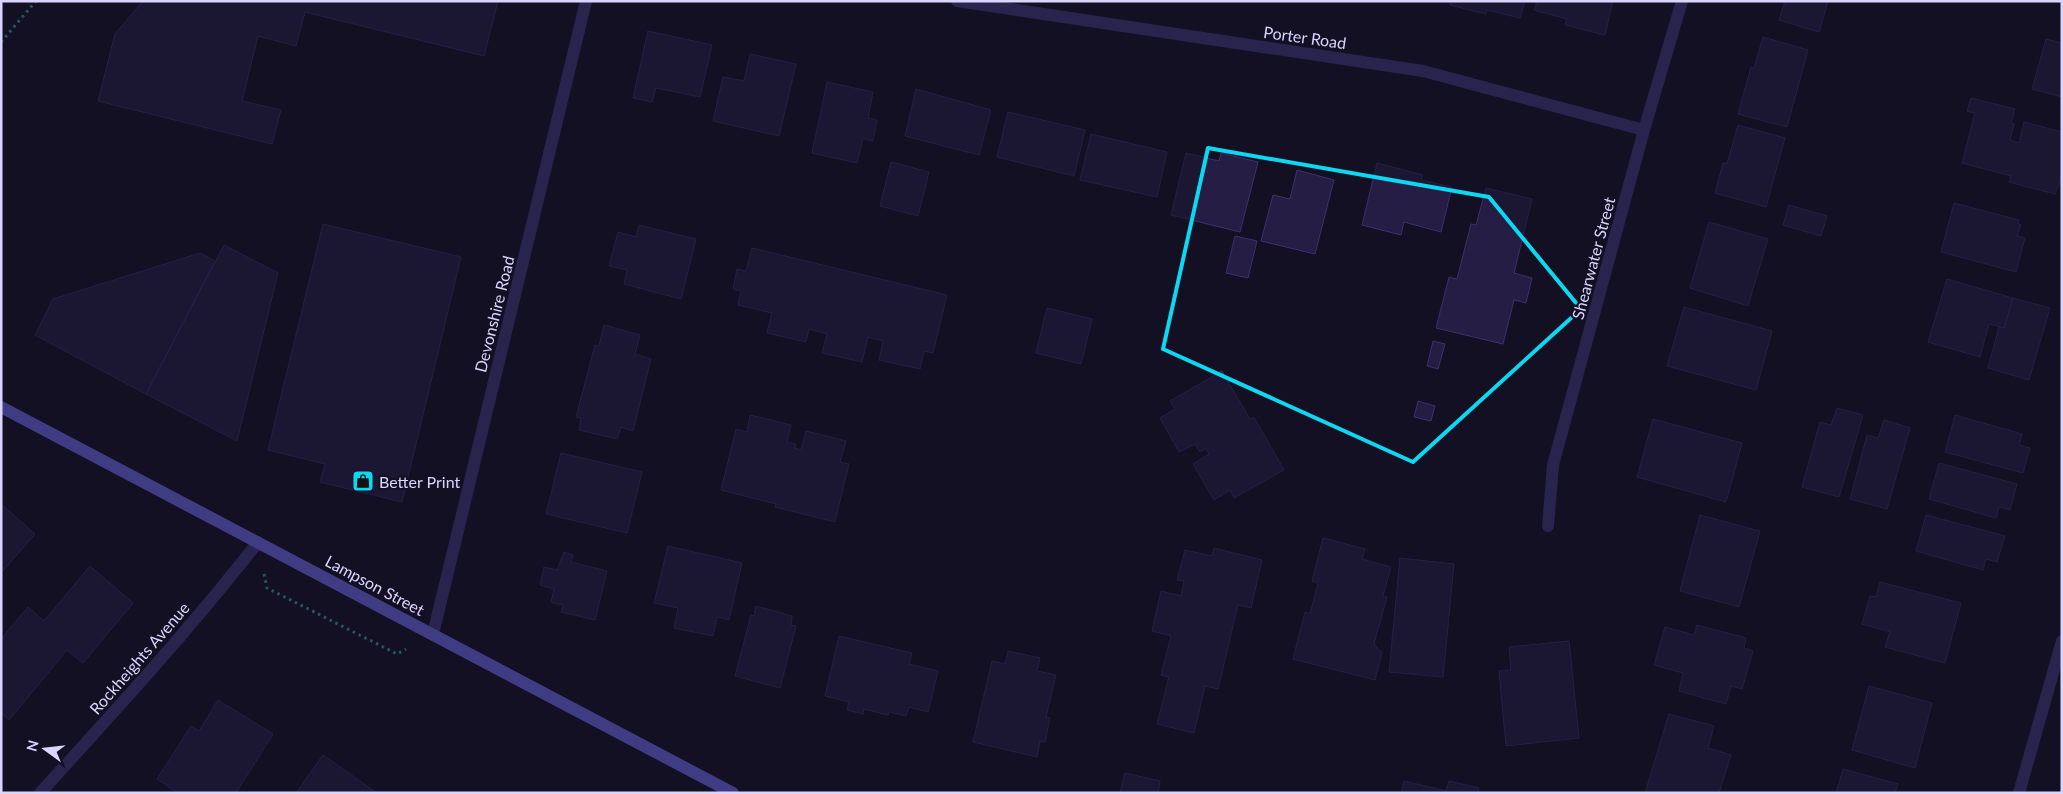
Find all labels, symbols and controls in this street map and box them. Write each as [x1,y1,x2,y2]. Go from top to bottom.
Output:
street label: Porter Road [1262,22,1348,52]
street label: Shearwater Street [1568,194,1619,321]
street label: Devonshire Road [470,254,518,374]
shop icon: Better Print [351,469,375,493]
place label: Better Print [379,472,460,491]
street label: Lampson Street [322,551,428,619]
street label: Rockheights Avenue [85,598,193,718]
north arrow [20,724,70,774]
text: N [22,738,42,753]

